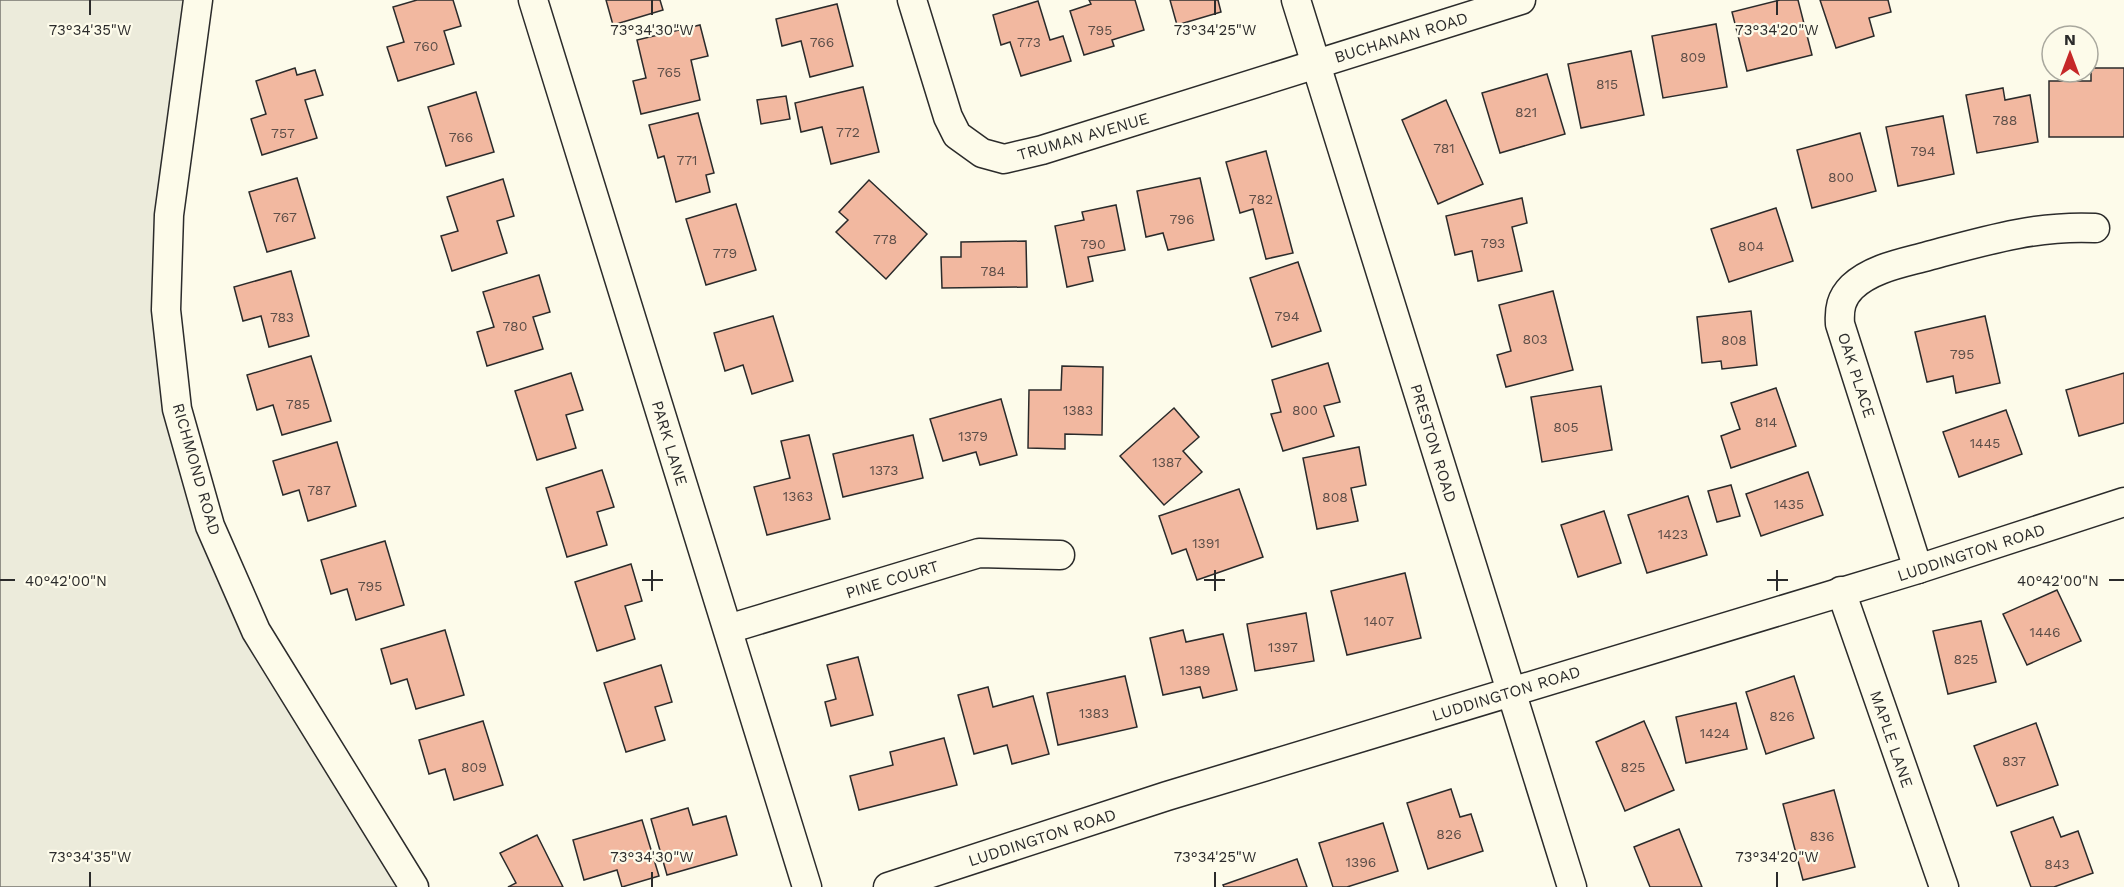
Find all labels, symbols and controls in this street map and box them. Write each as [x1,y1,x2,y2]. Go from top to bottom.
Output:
street label: BUCHANAN ROAD [1332,8,1470,67]
text: 73°34'35"W [49,21,131,39]
text: 73°34'30"W [610,21,694,39]
text: 73°34'25"W [1174,21,1256,39]
text: 73°34'20"W [1735,21,1819,39]
house number: 795 [1088,22,1112,38]
north arrow [2040,24,2100,84]
text: N [2064,30,2076,49]
house number: 766 [810,34,834,50]
house number: 773 [1017,34,1041,50]
house number: 760 [414,38,438,54]
house number: 809 [1680,49,1706,65]
house number: 765 [657,64,681,80]
house number: 815 [1596,76,1618,92]
house number: 821 [1515,104,1537,120]
street label: TRUMAN AVENUE [1015,109,1151,164]
house number: 788 [1993,112,2017,128]
house number: 772 [836,124,860,140]
house number: 757 [271,125,295,141]
house number: 766 [449,129,473,145]
house number: 781 [1433,140,1455,156]
house number: 794 [1910,143,1936,159]
house number: 771 [676,152,698,168]
house number: 800 [1828,169,1854,185]
house number: 782 [1249,191,1273,207]
house number: 767 [273,209,297,225]
house number: 796 [1169,211,1195,227]
house number: 778 [873,231,897,247]
house number: 793 [1481,235,1505,251]
house number: 790 [1080,236,1106,252]
house number: 804 [1738,238,1764,254]
house number: 779 [713,245,737,261]
house number: 784 [981,263,1005,279]
house number: 794 [1274,308,1300,324]
house number: 783 [270,309,294,325]
house number: 780 [503,318,527,334]
street label: OAK PLACE [1834,330,1879,420]
house number: 803 [1522,331,1548,347]
house number: 808 [1721,332,1747,348]
house number: 795 [1950,346,1974,362]
street label: PRESTON ROAD [1406,381,1461,505]
house number: 785 [286,396,310,412]
street label: PARK LANE [648,398,691,488]
street label: RICHMOND ROAD [169,401,224,537]
house number: 1383 [1063,402,1093,418]
house number: 800 [1292,402,1318,418]
house number: 814 [1755,414,1777,430]
house number: 805 [1553,419,1579,435]
house number: 1379 [958,428,988,444]
house number: 1445 [1970,435,2000,451]
house number: 1387 [1152,454,1182,470]
house number: 1373 [869,462,899,478]
house number: 787 [307,482,331,498]
house number: 1363 [783,488,813,504]
house number: 808 [1322,489,1348,505]
house number: 1435 [1774,496,1804,512]
street label: LUDDINGTON ROAD [1895,520,2047,585]
house number: 1423 [1658,526,1688,542]
house number: 1391 [1192,535,1220,551]
street label: PINE COURT [843,556,941,603]
text: 40°42'00"N [25,572,107,590]
text: 40°42'00"N [2017,572,2099,590]
house number: 795 [358,578,382,594]
house number: 1407 [1364,613,1394,629]
house number: 1446 [2029,624,2061,640]
house number: 1397 [1268,639,1298,655]
house number: 825 [1954,651,1978,667]
house number: 1389 [1180,662,1210,678]
street label: LUDDINGTON ROAD [1430,662,1583,725]
street label: MAPLE LANE [1866,688,1917,790]
house number: 1383 [1079,705,1109,721]
house number: 826 [1769,708,1795,724]
house number: 1424 [1700,725,1730,741]
house number: 837 [2002,753,2026,769]
house number: 809 [461,759,487,775]
house number: 825 [1621,759,1645,775]
street label: LUDDINGTON ROAD [966,805,1118,870]
house number: 826 [1436,826,1462,842]
house number: 836 [1809,828,1835,844]
text: 73°34'35"W [49,848,131,866]
text: 73°34'30"W [610,848,694,866]
text: 73°34'25"W [1174,848,1256,866]
text: 73°34'20"W [1735,848,1819,866]
house number: 1396 [1346,854,1376,870]
house number: 843 [2044,856,2070,872]

